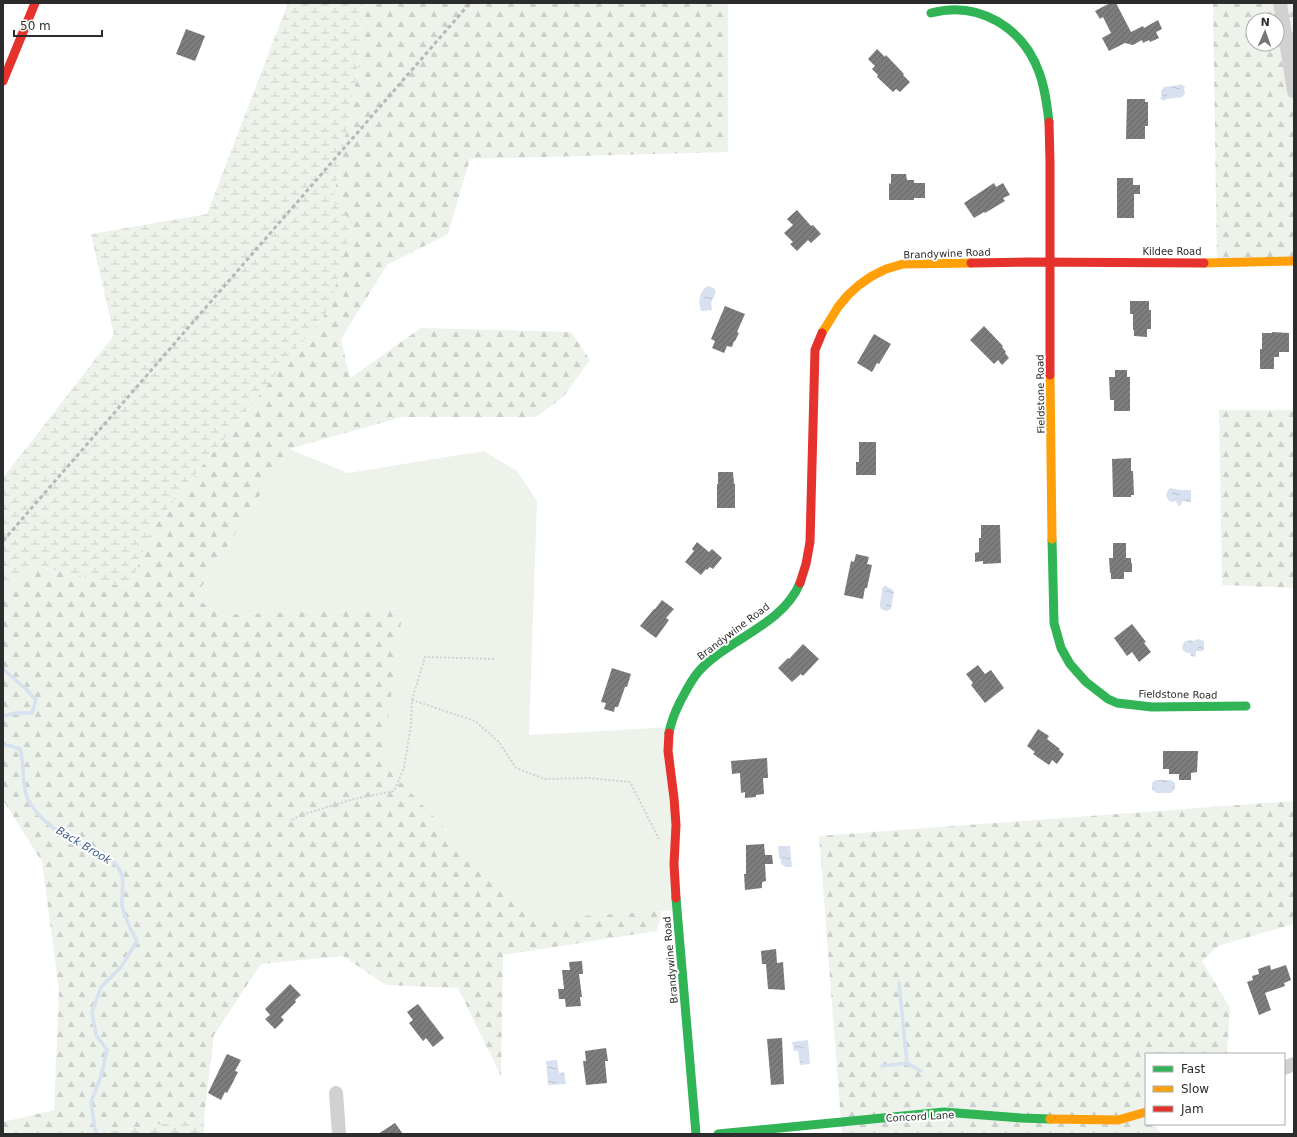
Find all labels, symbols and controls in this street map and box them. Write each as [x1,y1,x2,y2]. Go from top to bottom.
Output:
scale bar [14,12,102,38]
north arrow [1245,12,1285,52]
text: N [1260,16,1270,29]
text: 50 m [20,19,51,33]
street label: Brandywine Road [903,246,991,261]
street label: Kildee Road [1142,246,1202,257]
street label: Fieldstone Road [1034,354,1047,434]
street label: Brandywine Road [695,601,772,662]
street label: Fieldstone Road [1138,688,1218,701]
water label: Back Brook [54,824,114,867]
street label: Brandywine Road [661,916,680,1004]
legend [1145,1053,1285,1125]
text: Fast [1181,1062,1205,1076]
text: Slow [1181,1082,1209,1096]
text: Jam [1180,1102,1204,1116]
street label: Concord Lane [885,1109,955,1124]

